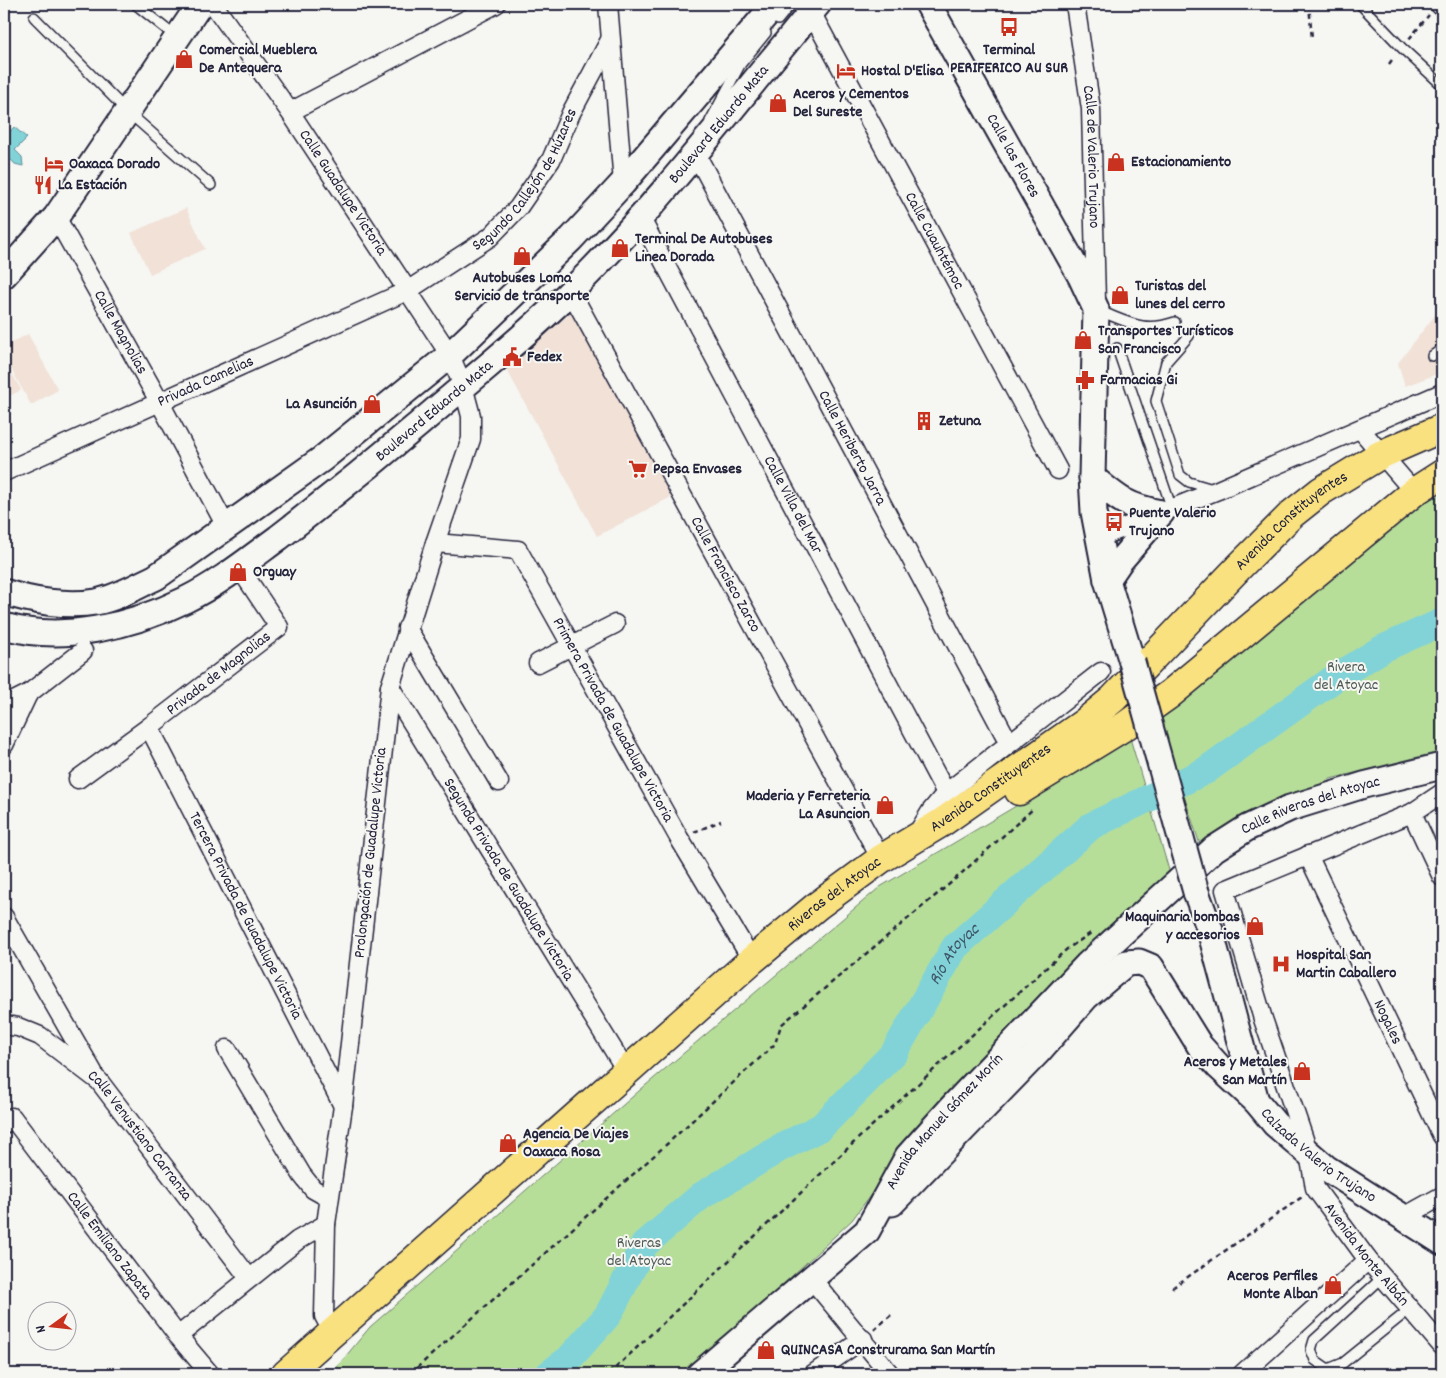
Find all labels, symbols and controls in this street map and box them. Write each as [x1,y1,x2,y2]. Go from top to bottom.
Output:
bus stop icon: Terminal PERIFERICO AU SUR [998,16,1020,38]
place label: Comercial Mueblera De Antequera [199,39,318,80]
place label: Terminal PERIFERICO AU SUR [950,39,1068,80]
shop icon: Comercial Mueblera De Antequera [173,48,195,70]
street label: Boulevard Eduardo Mata [663,60,775,189]
hotel icon: Hostal D'Elisa [835,60,857,82]
place label: Hostal D'Elisa [861,60,945,83]
place label: Aceros y Cementos Del Sureste [793,83,909,124]
street label: Calle de Valerio Trujano [1076,84,1106,229]
shop icon: Aceros y Cementos Del Sureste [767,92,789,114]
street label: Segundo Callejón de Húzares [468,104,583,257]
street label: Calle las Flores [980,109,1046,202]
street label: Calle Guadalupe Victoria [293,125,393,260]
shop icon: Estacionamiento [1105,151,1127,173]
place label: Estacionamiento [1131,151,1231,174]
hotel icon: Oaxaca Dorado [43,153,65,175]
place label: Oaxaca Dorado [69,153,160,176]
restaurant icon: La Estación [32,174,54,196]
place label: La Estación [58,174,127,197]
street label: Calle Cuauhtémoc [899,188,970,294]
place label: Terminal De Autobuses Linea Dorada [635,228,773,269]
shop icon: Terminal De Autobuses Linea Dorada [609,237,631,259]
shop icon: Autobuses Loma Servicio de transporte [511,245,533,267]
place label: Autobuses Loma Servicio de transporte [455,267,589,308]
place label: Turistas del lunes del cerro [1135,275,1225,316]
shop icon: Turistas del lunes del cerro [1109,284,1131,306]
street label: Calle Magnolias [88,286,153,379]
place label: Transportes Turísticos San Francisco [1098,320,1234,361]
shop icon: Transportes Turísticos San Francisco [1072,329,1094,351]
public building icon: Fedex [501,346,523,368]
place label: Fedex [527,346,562,369]
street label: Privada Camelias [154,350,258,413]
street label: Boulevard Eduardo Mata [370,354,498,467]
pharmacy icon: Farmacias Gi [1074,369,1096,391]
place label: Farmacias Gi [1100,369,1177,392]
street label: Calle Heriberto Jarra [812,386,892,510]
place label: La Asunción [286,393,357,416]
shop icon: La Asunción [361,393,383,415]
building icon: Zetuna [913,410,935,432]
place label: Zetuna [939,410,982,433]
street label: Calle Villa del Mar [757,452,828,558]
supermarket icon: Pepsa Envases [627,458,649,480]
place label: Pepsa Envases [653,458,742,481]
street label: Avenida Constituyentes [1230,466,1353,576]
place label: Puente Valerio Trujano [1129,502,1216,543]
bus stop icon: Puente Valerio Trujano [1103,511,1125,533]
street label: Calle Francisco Zarco [684,512,767,637]
shop icon: Orguay [227,561,249,583]
place label: Orguay [253,561,298,584]
street label: Primera Privada de Guadalupe Victoria [546,613,680,827]
street label: Privada de Magnolias [162,625,276,721]
park label: Rivera del Atoyac [1314,656,1378,697]
street label: Avenida Constituyentes [926,738,1056,838]
street label: Prolongación de Guadalupe Victoria [349,746,394,959]
street label: Calle Riveras del Atoyac [1236,770,1382,841]
street label: Segunda Privada de Guadalupe Victoria [437,774,580,986]
place label: Maderia y Ferreteria La Asuncion [746,785,871,826]
shop icon: Maderia y Ferreteria La Asuncion [874,794,896,816]
street label: Tercera Privada de Guadalupe Victoria [183,808,308,1024]
street label: Riveras del Atoyac [783,851,886,937]
place label: Maquinaria bombas y accesorios [1125,906,1240,947]
shop icon: Maquinaria bombas y accesorios [1244,915,1266,937]
water label: Río Atoyac [923,917,987,990]
place label: Hospital San Martin Caballero [1296,944,1396,985]
hospital icon: Hospital San Martin Caballero [1270,953,1292,975]
street label: Nogales [1367,996,1408,1048]
street label: Avenida Manuel Gómez Morín [880,1048,1009,1194]
place label: Aceros y Metales San Martín [1184,1051,1287,1092]
shop icon: Aceros y Metales San Martín [1291,1060,1313,1082]
street label: Calle Venustiano Carranza [82,1065,198,1206]
street label: Calzada Valerio Trujano [1255,1103,1381,1209]
place label: Agencia De Viajes Oaxaca Rosa [523,1123,629,1164]
shop icon: Agencia De Viajes Oaxaca Rosa [497,1132,519,1154]
street label: Calle Emiliano Zapata [61,1187,158,1305]
street label: Avenida Monte Albán [1318,1198,1415,1312]
park label: Riveras del Atoyac [607,1232,671,1273]
place label: Aceros Perfiles Monte Alban [1227,1265,1318,1306]
shop icon: Aceros Perfiles Monte Alban [1322,1274,1344,1296]
north arrow [28,1300,78,1350]
text: N [31,1323,52,1335]
shop icon: QUINCASA Construrama San Martín [755,1339,777,1361]
place label: QUINCASA Construrama San Martín [781,1339,995,1362]

